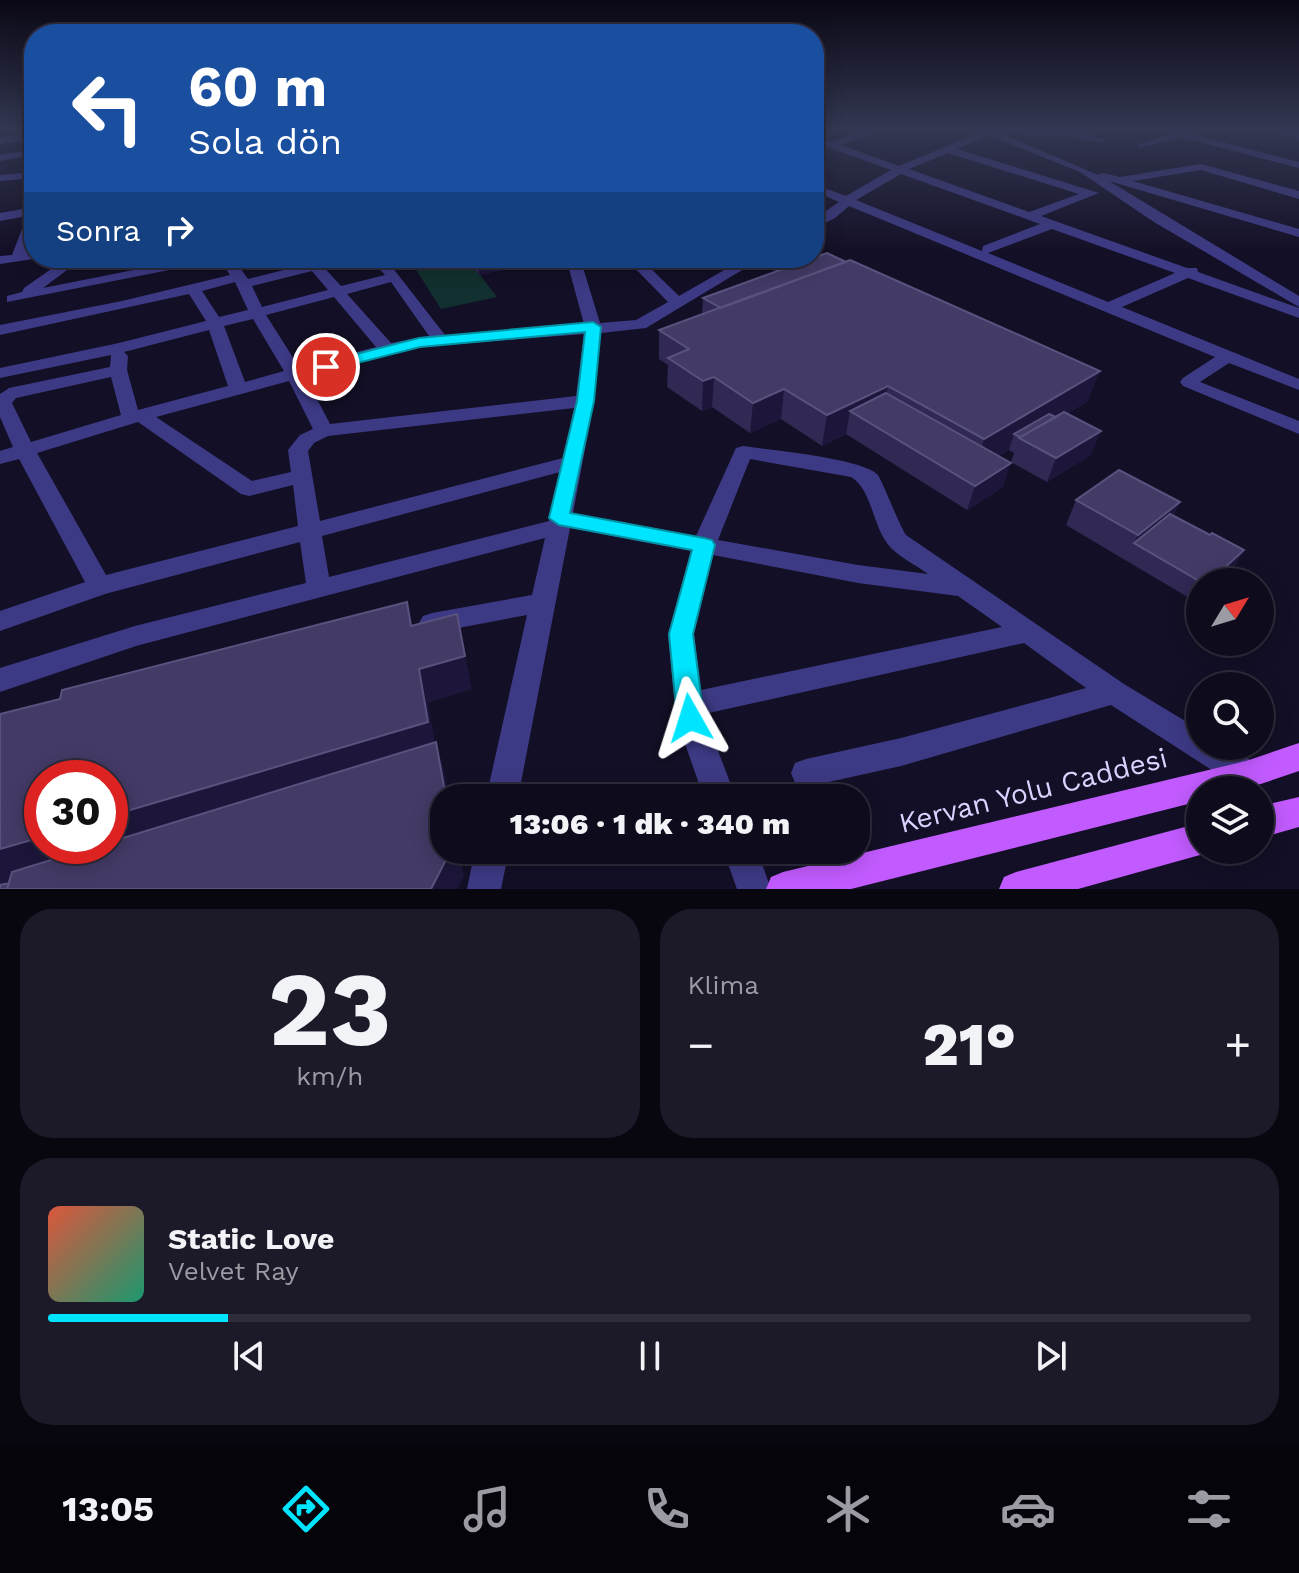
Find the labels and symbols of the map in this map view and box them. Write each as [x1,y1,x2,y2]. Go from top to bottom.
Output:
pin [292,333,360,401]
north arrow [1186,568,1274,656]
position arrow [648,676,732,760]
street label: Kervan Yolu Caddesi [896,741,1171,840]
speed limit sign: 30 [24,760,128,864]

